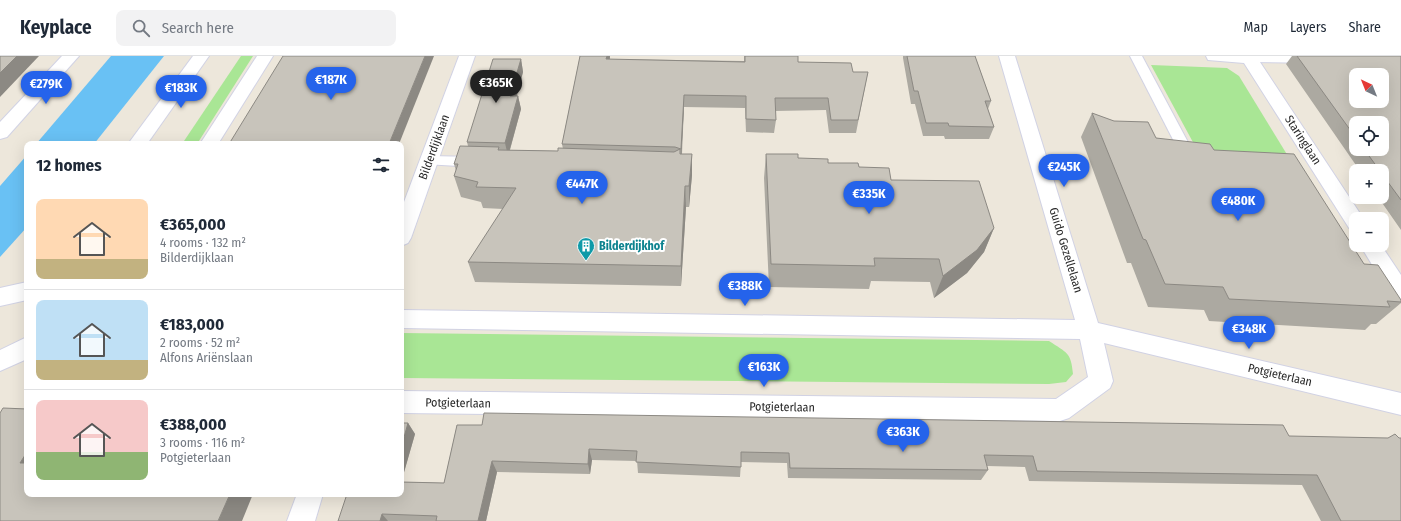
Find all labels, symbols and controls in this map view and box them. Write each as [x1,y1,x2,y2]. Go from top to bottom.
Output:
search box [116,10,396,46]
text: Keyplace [20,16,92,39]
icon: search [130,17,152,39]
text: Search here [162,19,234,37]
text: Map [1244,19,1268,36]
text: Layers [1290,19,1326,36]
text: Share [1348,19,1381,36]
pin: €187K [303,67,359,101]
north arrow [1349,68,1389,108]
map controls [1349,68,1389,252]
pin: €365K [468,70,524,104]
pin: €279K [18,71,74,105]
text: €187K [315,72,347,87]
pin: €183K [153,75,209,109]
text: €365K [479,75,513,90]
text: €279K [30,76,62,91]
text: €183K [165,80,197,95]
street label: Bilderdijklaan [416,113,452,181]
street label: Staringlaan [1282,113,1324,167]
button: locate [1349,116,1389,156]
icon: filters [370,154,392,176]
pin: €245K [1036,154,1092,188]
text: 12 homes [36,155,102,176]
text: €245K [1047,159,1081,174]
button: + [1349,164,1389,204]
pin: €447K [554,171,610,205]
text: €447K [566,176,598,191]
pin: €335K [841,181,897,215]
text: €335K [852,186,886,201]
pin: €480K [1210,188,1266,222]
text: €480K [1221,193,1255,208]
street label: Guido Gezellelaan [1046,206,1086,294]
button: − [1349,212,1389,252]
text: €365,000 [160,214,226,235]
icon: home [68,215,116,263]
text: 4 rooms · 132 m² [160,235,246,250]
building icon: Bilderdijkhof [576,236,596,261]
place label: Bilderdijkhof [599,239,665,253]
text: Bilderdijklaan [160,250,234,265]
pin: €388K [717,273,773,307]
text: €388K [728,278,762,293]
text: €183,000 [160,314,224,335]
icon: home [68,316,116,364]
pin: €348K [1221,316,1277,350]
text: €348K [1232,321,1266,336]
text: 2 rooms · 52 m² [160,335,240,350]
text: Alfons Ariënslaan [160,350,253,365]
pin: €163K [736,354,792,388]
text: €163K [748,359,780,374]
street label: Potgieterlaan [1246,361,1314,389]
street label: Potgieterlaan [425,395,491,411]
street label: Potgieterlaan [749,399,815,415]
text: €388,000 [160,414,227,435]
icon: home [68,416,116,464]
pin: €363K [875,419,931,453]
text: €363K [886,424,920,439]
text: 3 rooms · 116 m² [160,435,245,450]
text: Potgieterlaan [160,450,231,465]

